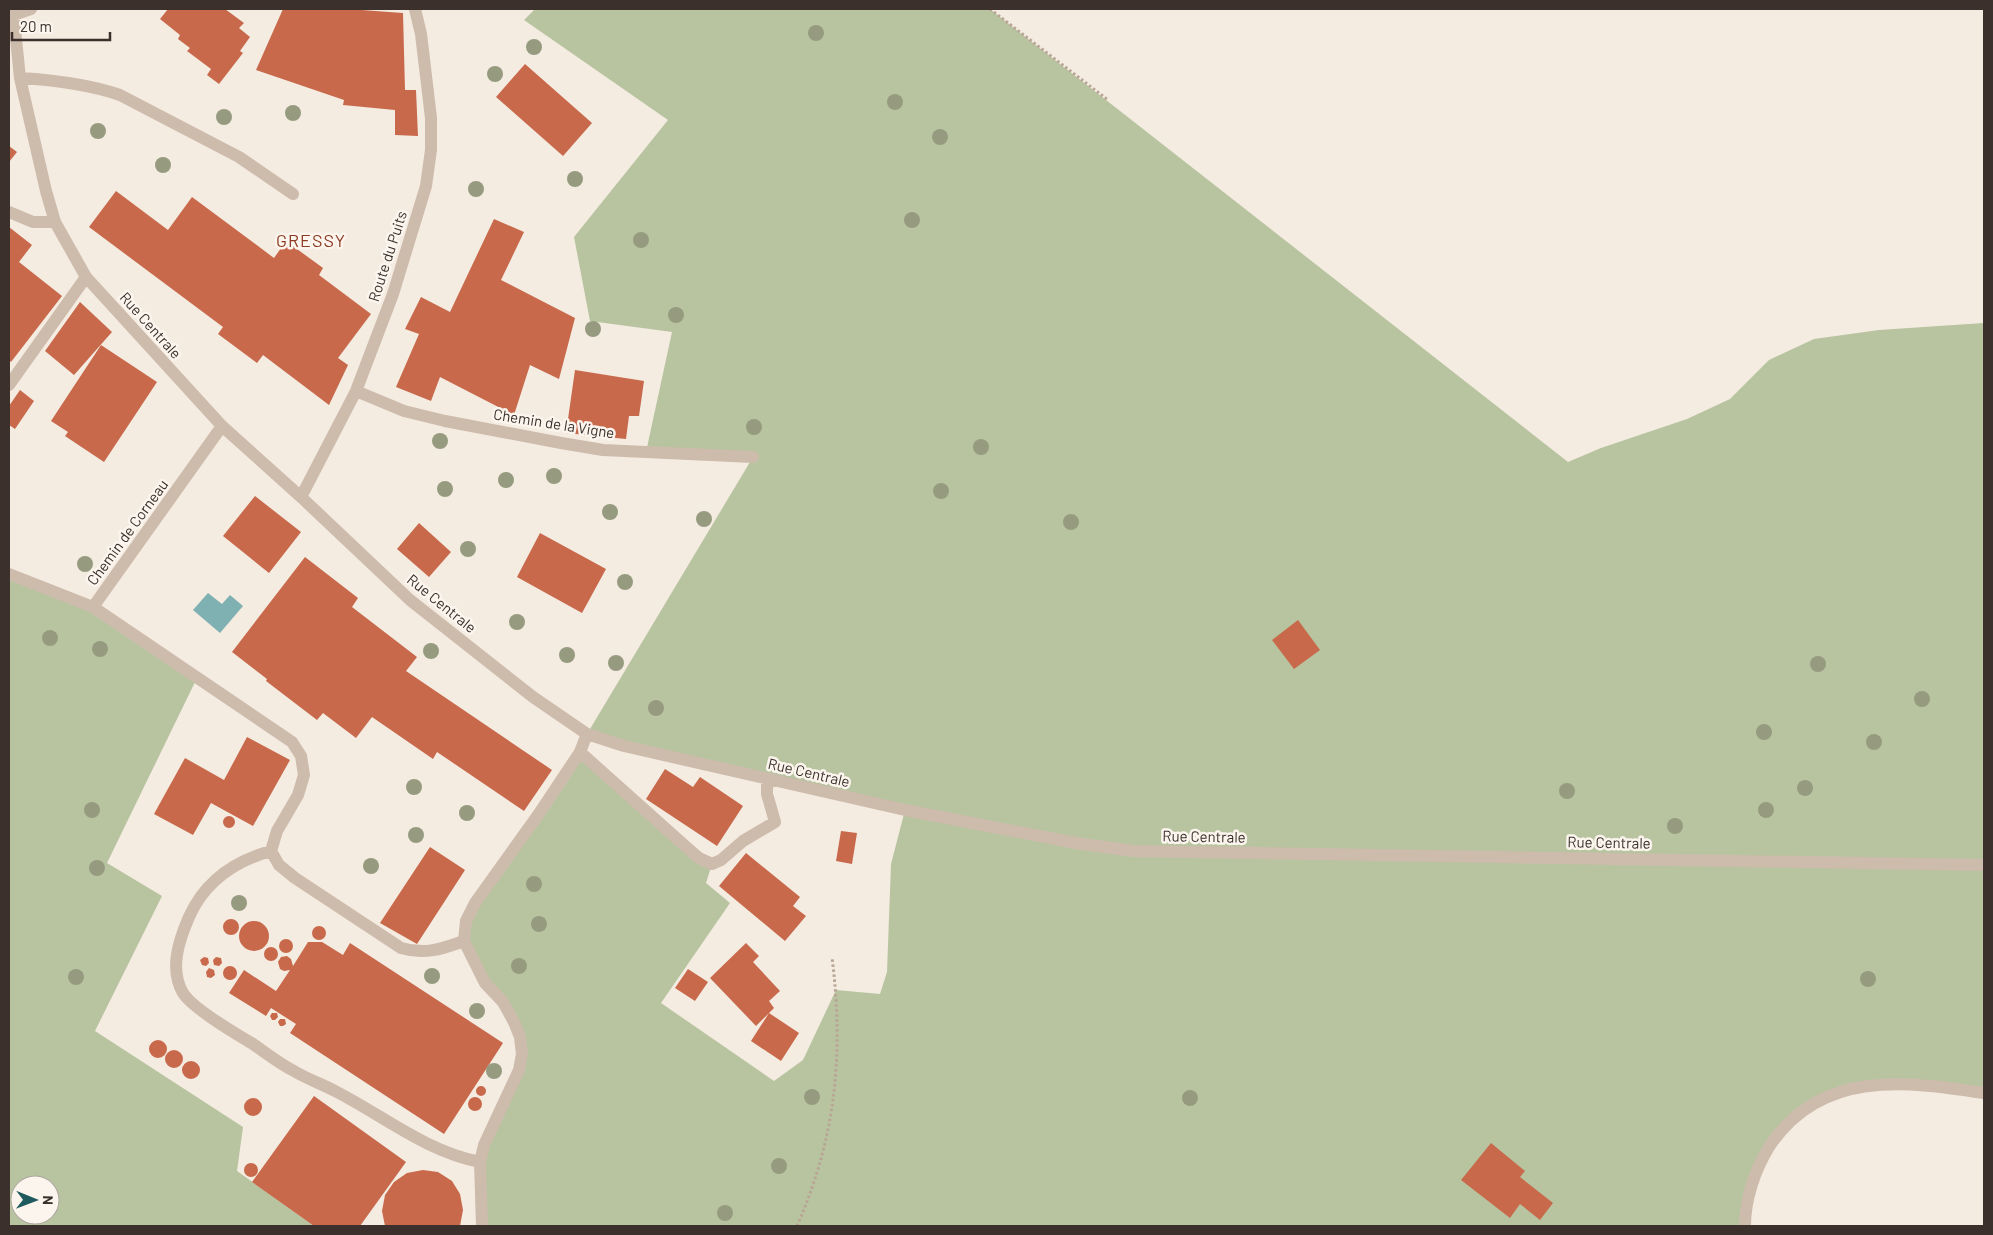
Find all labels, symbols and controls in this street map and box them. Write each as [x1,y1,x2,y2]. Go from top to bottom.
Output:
scale bar [12,10,110,42]
text: 20 m [20,17,52,35]
street label: Route du Puits [364,208,410,304]
district label: GRESSY [276,229,346,251]
street label: Rue Centrale [116,288,186,362]
street label: Chemin de la Vigne [492,405,616,441]
street label: Chemin de Corneau [83,476,171,588]
street label: Rue Centrale [404,570,480,636]
street label: Rue Centrale [766,754,852,790]
street label: Rue Centrale [1162,826,1246,846]
street label: Rue Centrale [1567,832,1651,852]
north arrow [10,1175,60,1225]
text: N [40,1195,57,1205]

